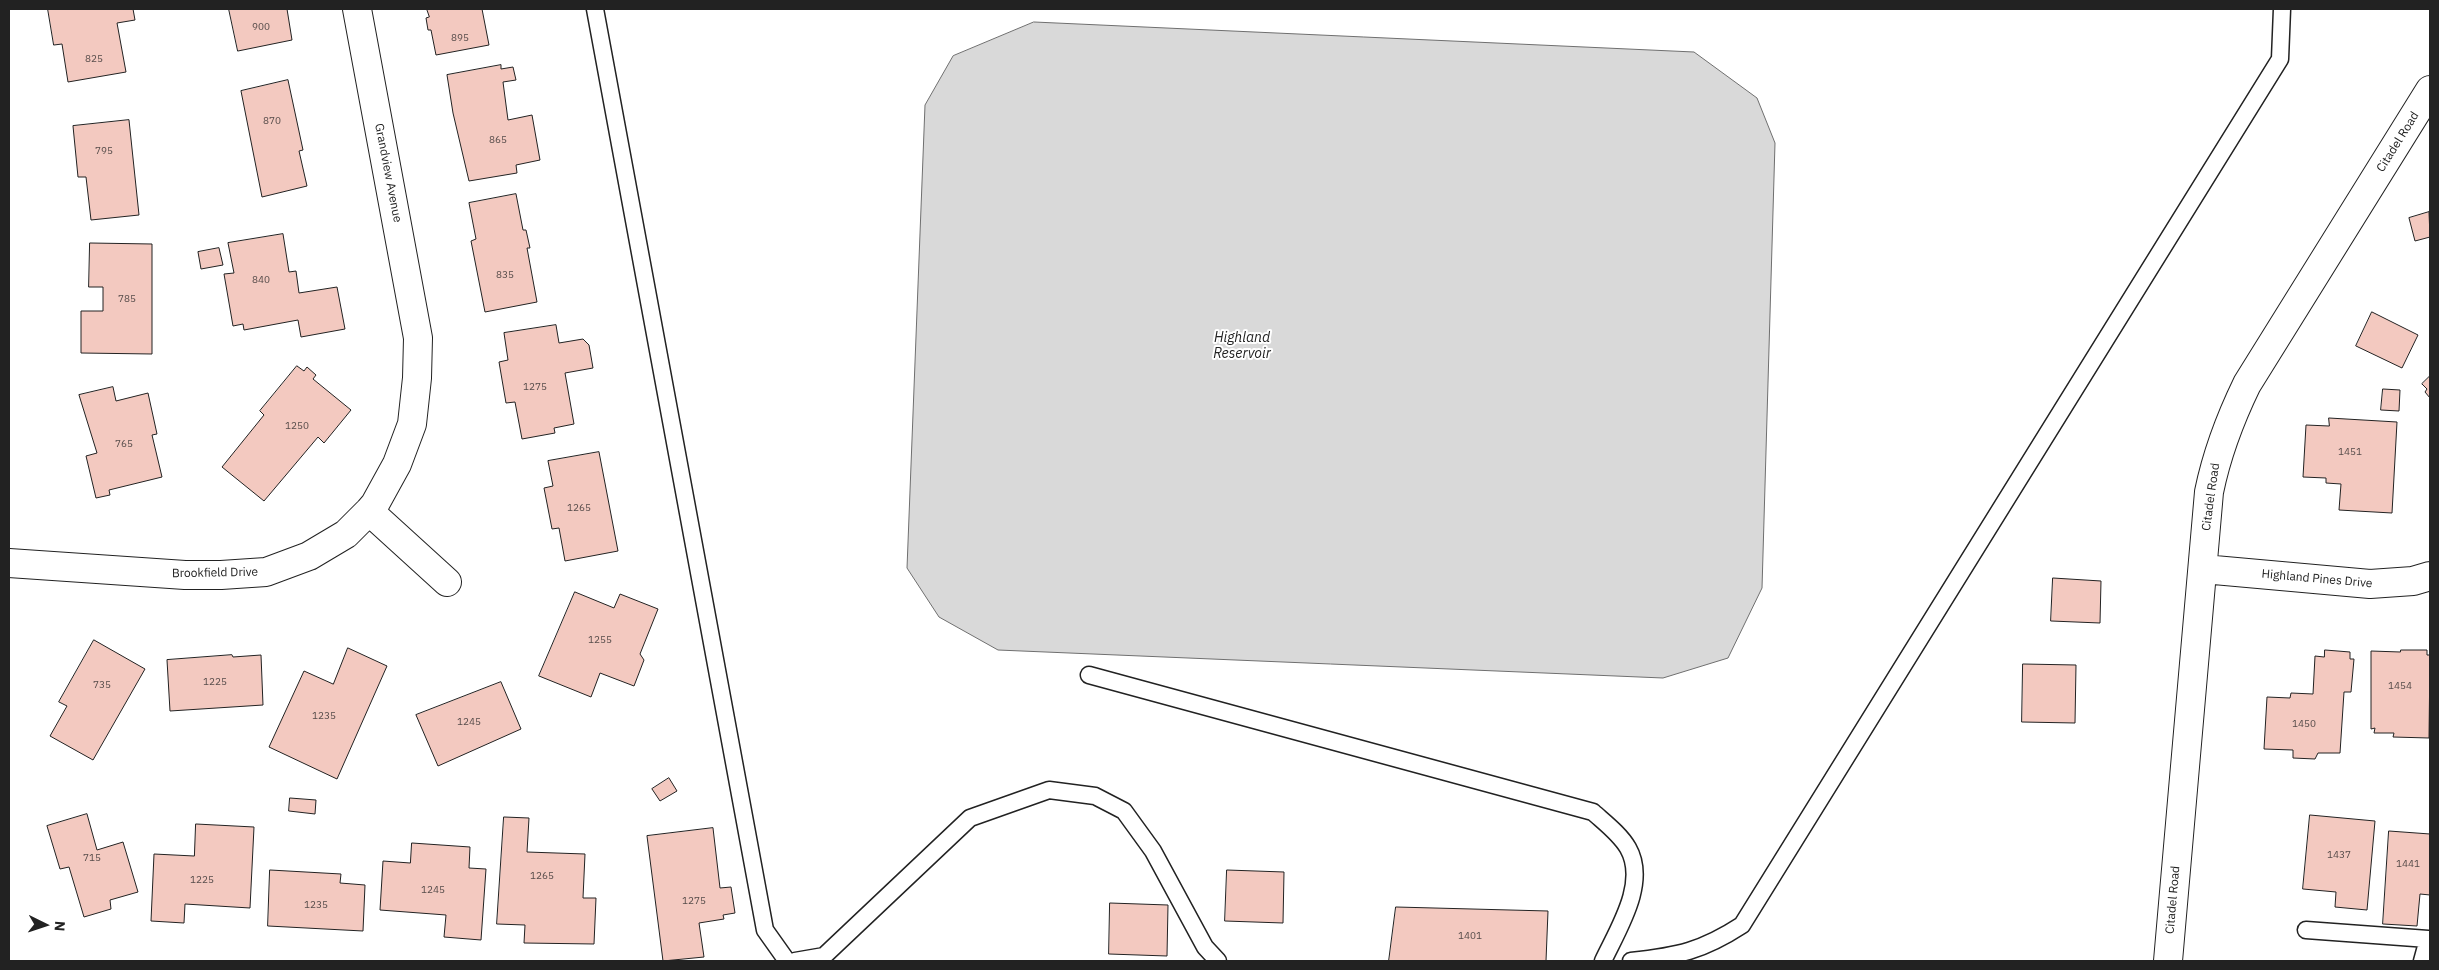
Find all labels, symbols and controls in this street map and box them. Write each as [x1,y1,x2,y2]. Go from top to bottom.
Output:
house number: 900 [252,21,270,33]
house number: 895 [451,32,469,44]
house number: 825 [85,53,103,65]
street label: Citadel Road [2374,109,2422,175]
house number: 870 [263,115,281,127]
street label: Grandview Avenue [371,122,405,224]
house number: 865 [489,134,507,146]
house number: 795 [95,145,113,157]
house number: 835 [496,269,514,281]
house number: 840 [252,274,270,286]
house number: 785 [118,293,136,305]
water label: Highland Reservoir [1213,330,1271,362]
house number: 1275 [523,381,547,393]
house number: 1250 [285,420,309,432]
house number: 765 [115,438,133,450]
house number: 1451 [2338,446,2362,458]
street label: Citadel Road [2199,462,2223,532]
house number: 1265 [567,502,591,514]
street label: Brookfield Drive [172,565,258,581]
street label: Highland Pines Drive [2261,567,2373,591]
house number: 1255 [588,634,612,646]
house number: 1225 [203,676,227,688]
house number: 735 [93,679,111,691]
house number: 1454 [2388,680,2412,692]
house number: 1235 [312,710,336,722]
house number: 1245 [457,716,481,728]
house number: 1450 [2292,718,2316,730]
house number: 1437 [2327,849,2351,861]
house number: 715 [83,852,101,864]
house number: 1441 [2396,858,2420,870]
street label: Citadel Road [2163,865,2183,935]
house number: 1265 [530,870,554,882]
house number: 1225 [190,874,214,886]
house number: 1245 [421,884,445,896]
house number: 1275 [682,895,706,907]
house number: 1235 [304,899,328,911]
north arrow [20,900,70,950]
text: N [51,920,69,932]
house number: 1401 [1458,930,1482,942]

